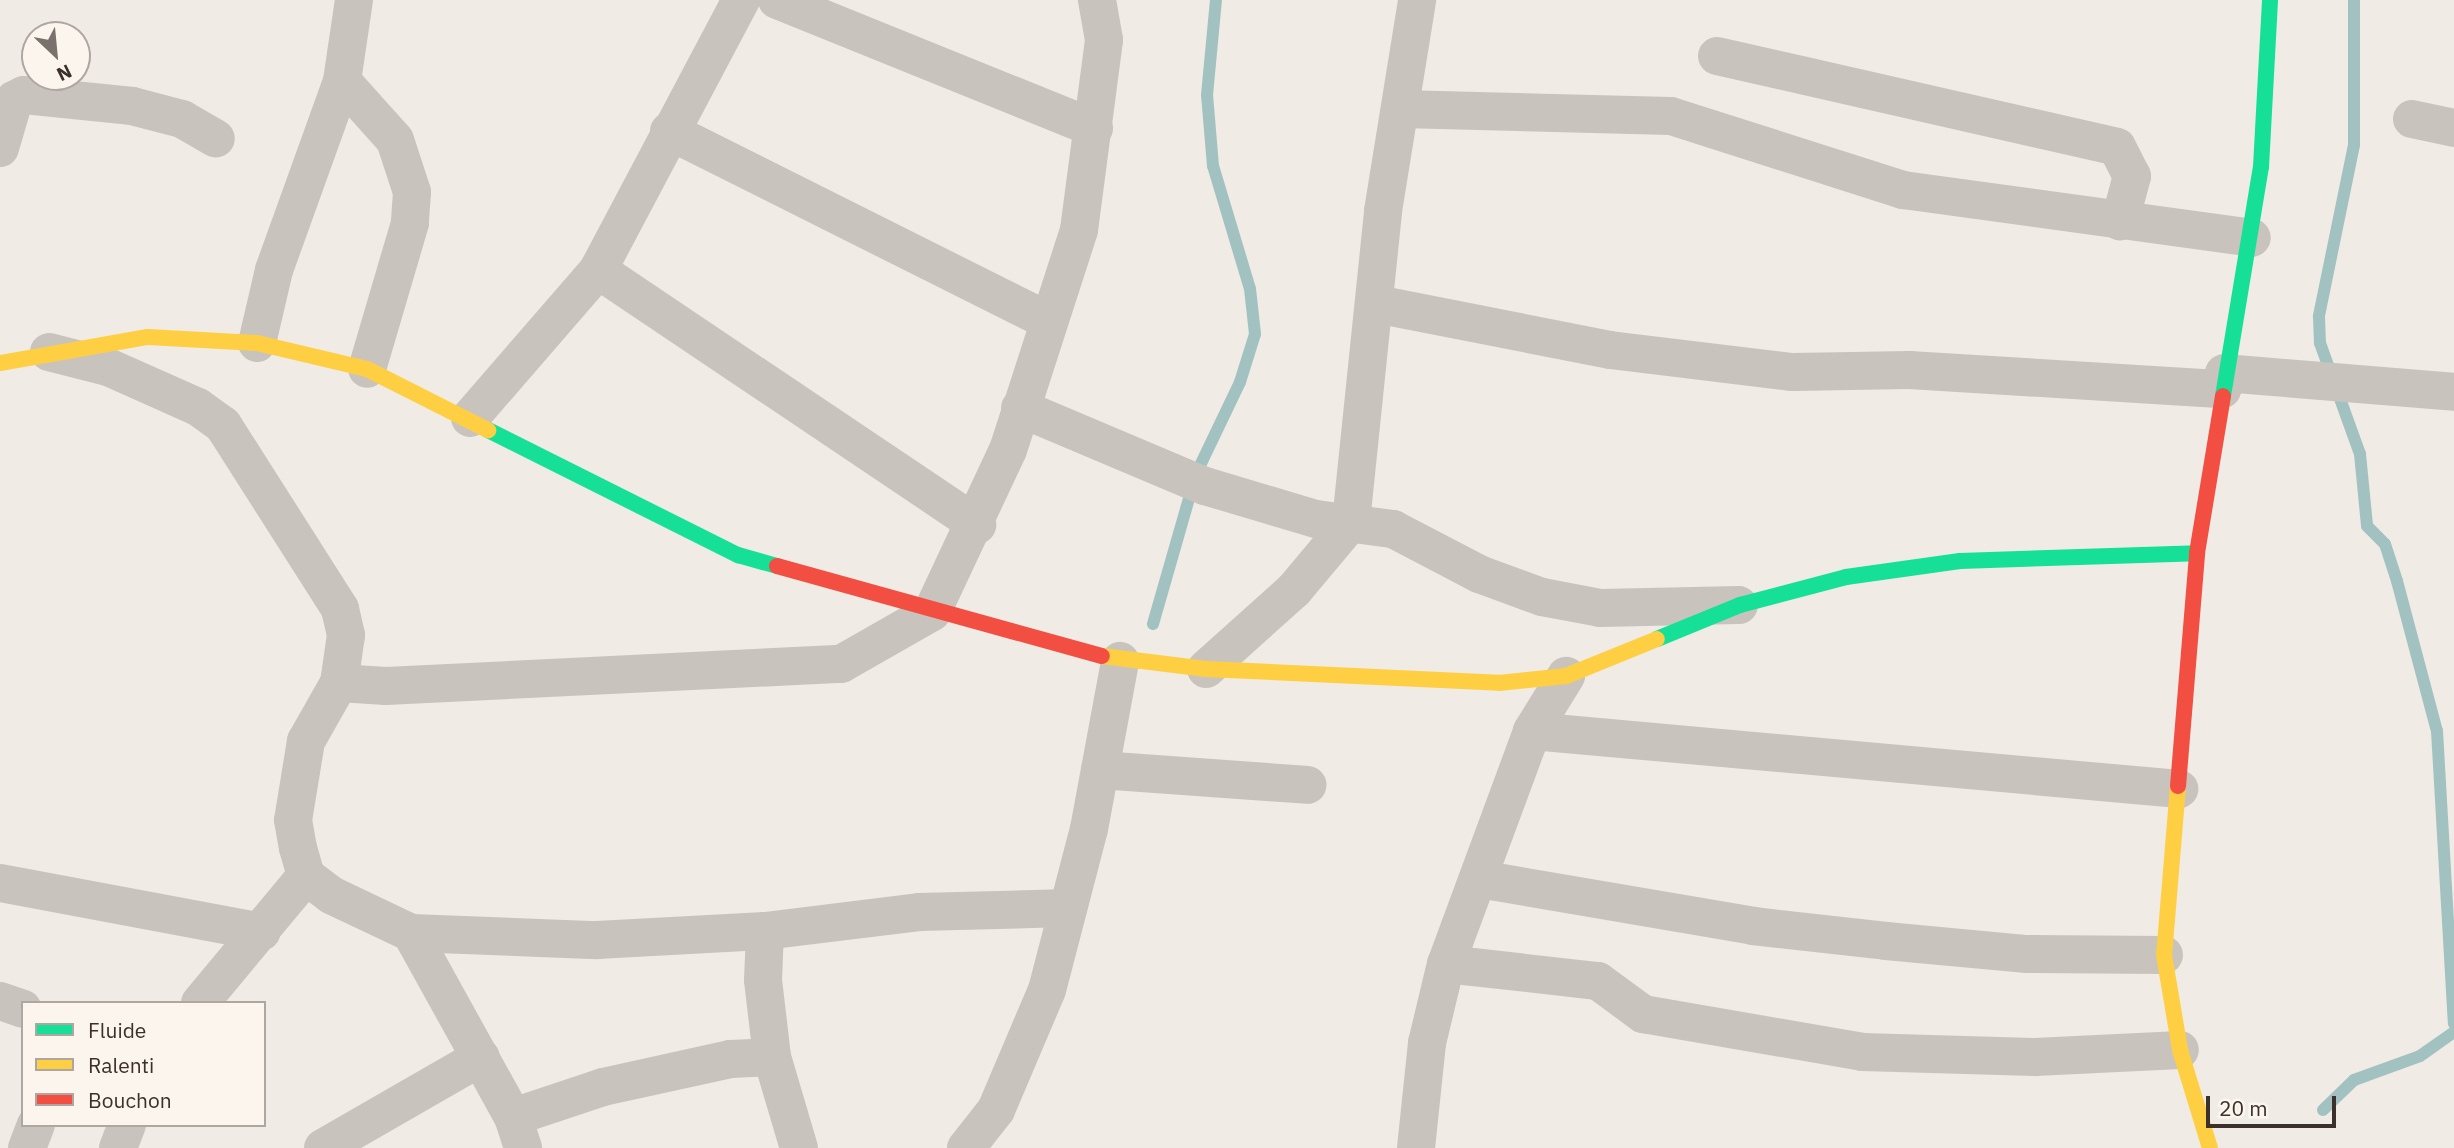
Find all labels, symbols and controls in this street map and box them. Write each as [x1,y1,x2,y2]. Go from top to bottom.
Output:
north arrow [21,21,91,91]
text: N [53,59,76,87]
legend [21,1001,266,1127]
text: Fluide [88,1016,146,1044]
text: Ralenti [88,1051,154,1079]
scale bar [2209,1082,2338,1126]
text: Bouchon [88,1086,172,1114]
text: 20 m [2219,1094,2268,1122]

